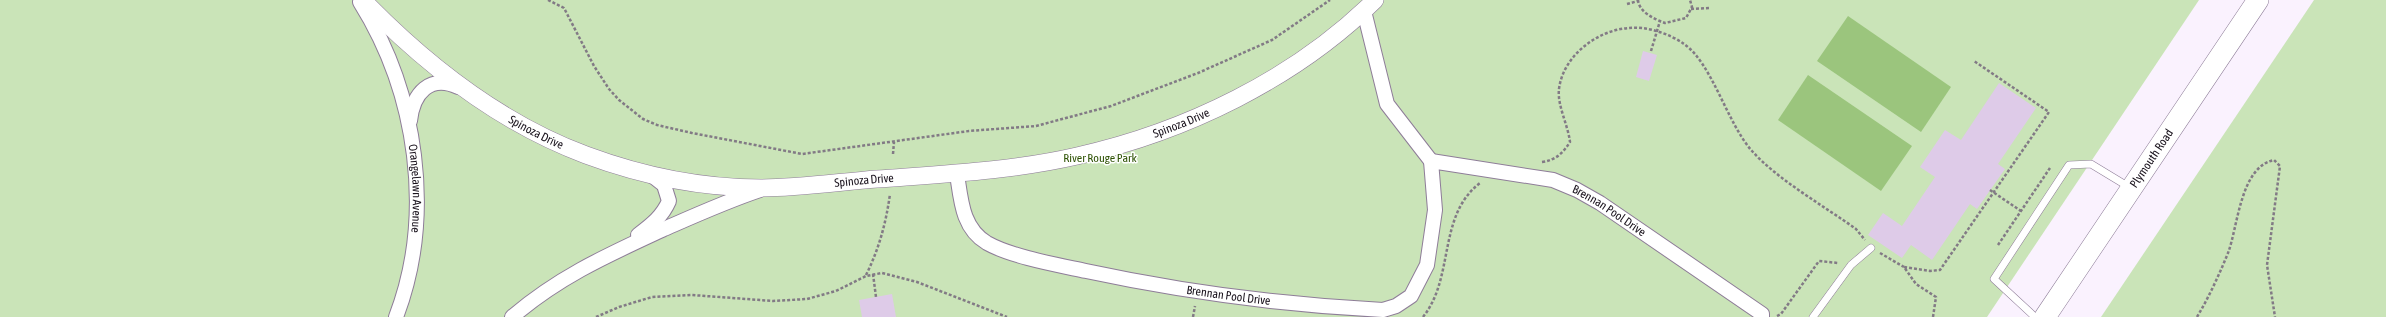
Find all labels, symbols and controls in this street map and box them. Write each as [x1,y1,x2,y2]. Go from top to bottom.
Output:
street label: Spinoza Drive [1151,106,1212,141]
street label: Spinoza Drive [506,112,566,152]
street label: Plymouth Road [2127,126,2176,191]
street label: Orangelawn Avenue [406,143,424,233]
park label: River Rouge Park [1063,151,1138,165]
street label: Spinoza Drive [834,171,894,190]
street label: Brennan Pool Drive [1570,182,1648,239]
street label: Brennan Pool Drive [1185,283,1271,308]

